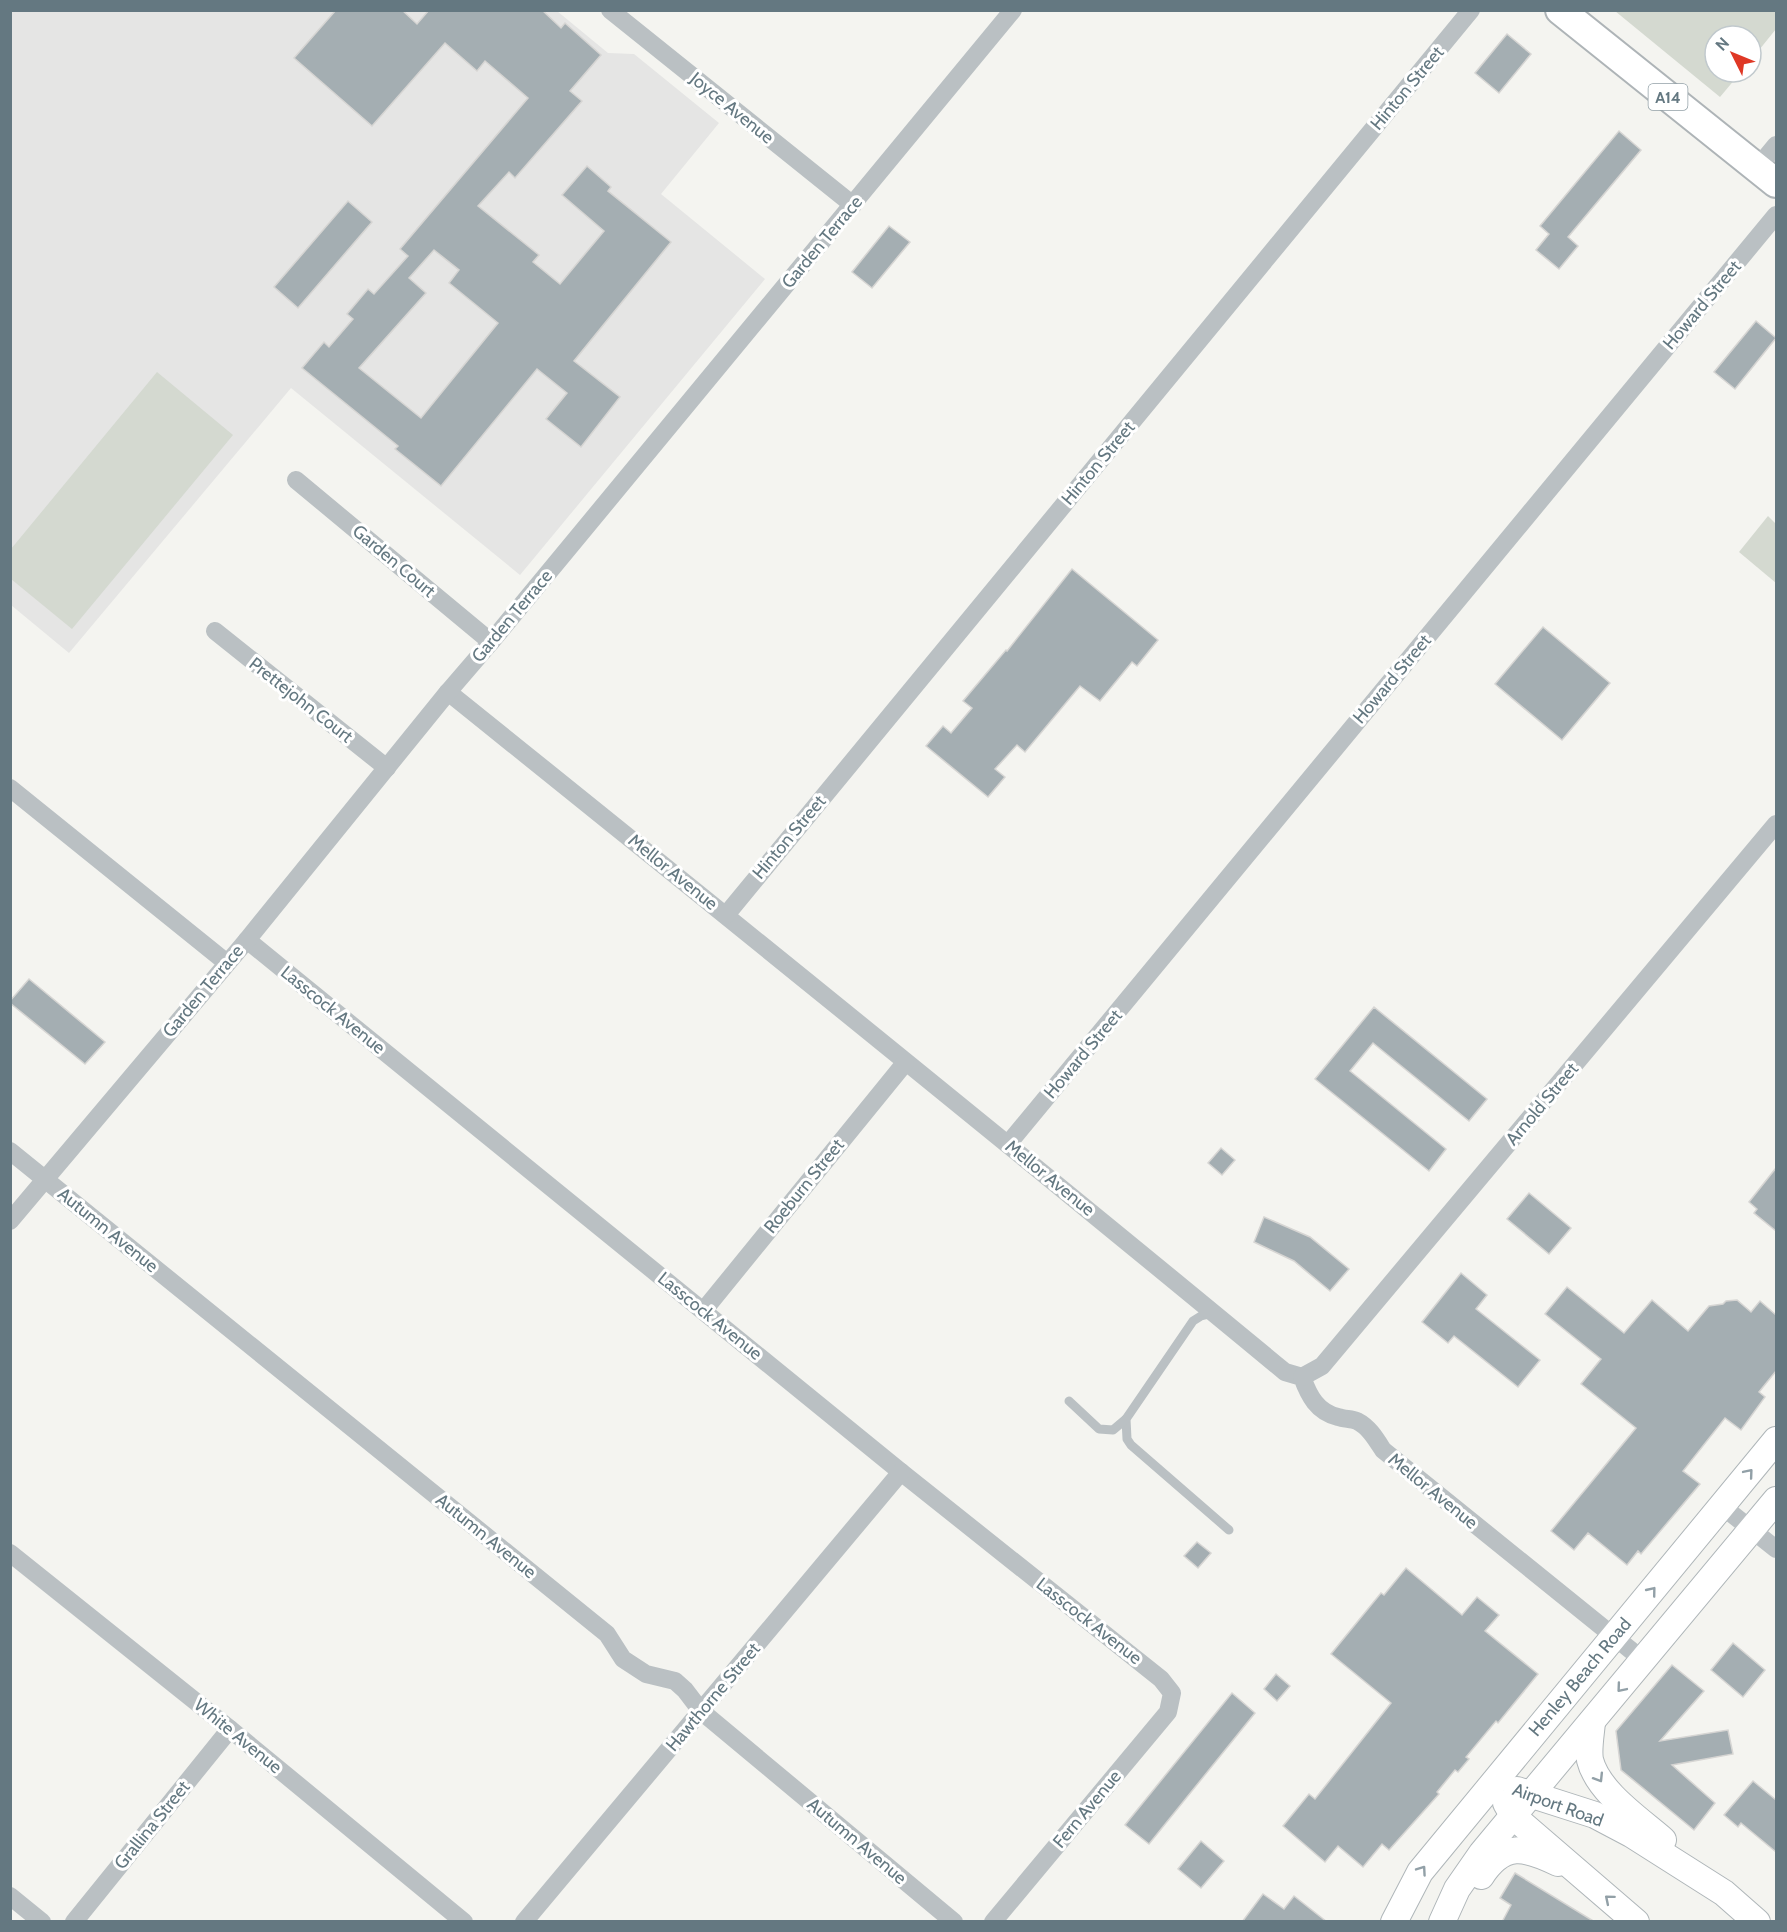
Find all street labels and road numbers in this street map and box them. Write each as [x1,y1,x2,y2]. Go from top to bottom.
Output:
street label: Hinton Street [1366,42,1448,134]
street label: Joyce Avenue [685,67,778,148]
road number: A14 [1648,84,1688,110]
street label: Garden Terrace [777,191,867,293]
street label: Howard Street [1658,256,1746,354]
street label: Hinton Street [1057,417,1139,509]
street label: Garden Court [348,520,440,602]
street label: Garden Terrace [467,565,557,667]
street label: Howard Street [1348,630,1436,728]
street label: Prettejohn Court [245,653,357,747]
street label: Hinton Street [748,791,830,883]
street label: Mellor Avenue [624,829,722,915]
street label: Garden Terrace [158,940,248,1042]
street label: Lasscock Avenue [276,961,390,1059]
street label: Howard Street [1039,1005,1127,1103]
street label: Arnold Street [1501,1058,1583,1150]
street label: Roeburn Street [759,1134,849,1238]
street label: Mellor Avenue [1001,1135,1099,1221]
street label: Autumn Avenue [53,1183,163,1277]
street label: Lasscock Avenue [653,1267,767,1365]
street label: Mellor Avenue [1384,1448,1482,1534]
street label: Autumn Avenue [431,1489,541,1583]
street label: Lasscock Avenue [1032,1573,1146,1669]
street label: Henley Beach Road [1524,1613,1636,1741]
street label: Hawthorne Street [661,1638,765,1756]
street label: White Avenue [190,1694,286,1778]
street label: Fern Avenue [1048,1766,1126,1852]
street label: Grallina Street [110,1776,194,1874]
street label: Airport Road [1509,1778,1607,1832]
street label: Autumn Avenue [803,1793,911,1889]

